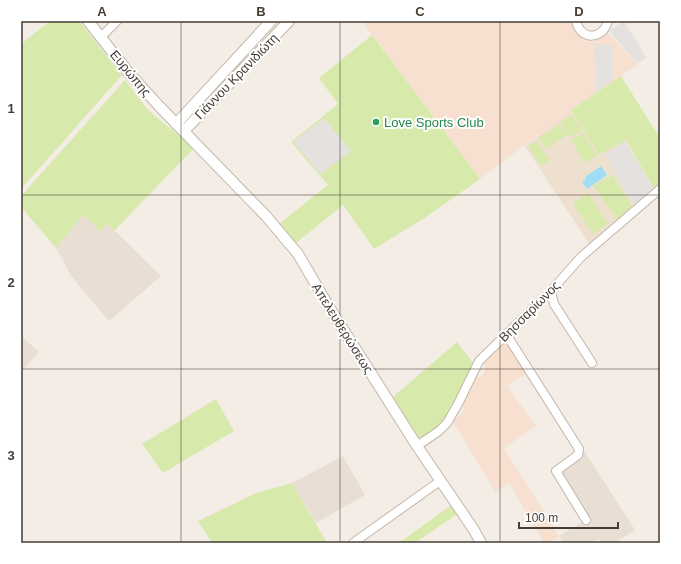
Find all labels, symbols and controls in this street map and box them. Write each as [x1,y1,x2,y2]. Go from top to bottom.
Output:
text: A [97,4,107,19]
text: B [256,4,266,19]
text: C [415,4,425,19]
text: D [574,4,584,19]
street label: Γιάννου Κρανιδιώτη [192,30,281,122]
street label: Ευρώπης [107,47,154,99]
text: 1 [7,101,15,116]
place label: Love Sports Club [384,115,484,130]
marker: Love Sports Club [371,117,381,127]
text: 2 [7,275,15,290]
street label: Βησσαρίωνος [496,278,563,345]
street label: Απελευθερώσεως [309,280,376,376]
text: 3 [7,448,15,463]
scale bar [519,504,618,530]
text: 100 m [525,511,558,525]

